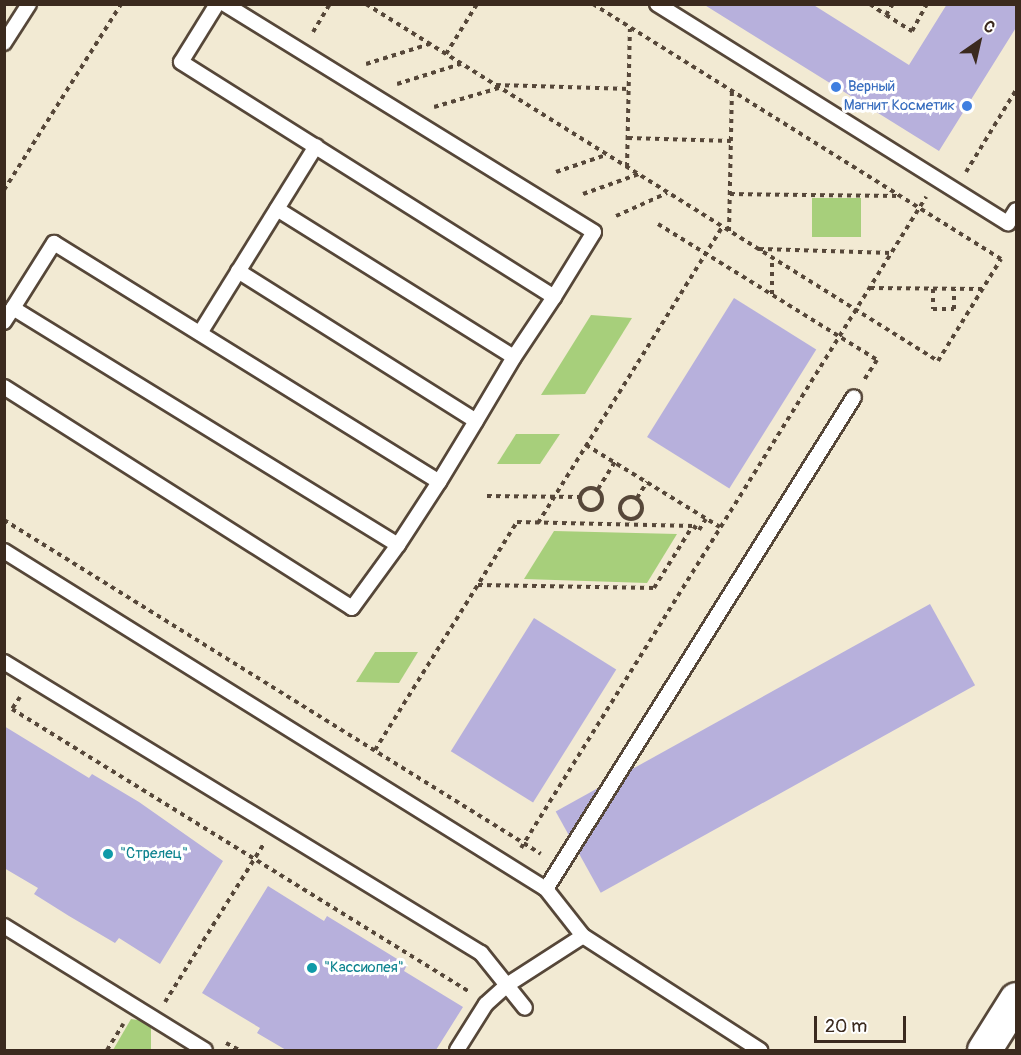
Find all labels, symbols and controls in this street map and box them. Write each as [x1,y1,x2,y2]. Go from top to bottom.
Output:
north arrow [949,12,1009,72]
text: С [979,16,999,38]
place label: Верный [848,78,895,96]
marker: Верный [829,80,843,94]
place label: Магнит Косметик [844,97,955,115]
marker: Магнит Косметик [960,99,974,113]
place label: "Стрелец" [120,845,188,863]
marker: "Стрелец" [101,847,115,861]
place label: "Кассиопея" [324,959,404,977]
marker: "Кассиопея" [305,961,319,975]
scale bar [817,1004,908,1042]
text: 20 m [825,1015,867,1038]

